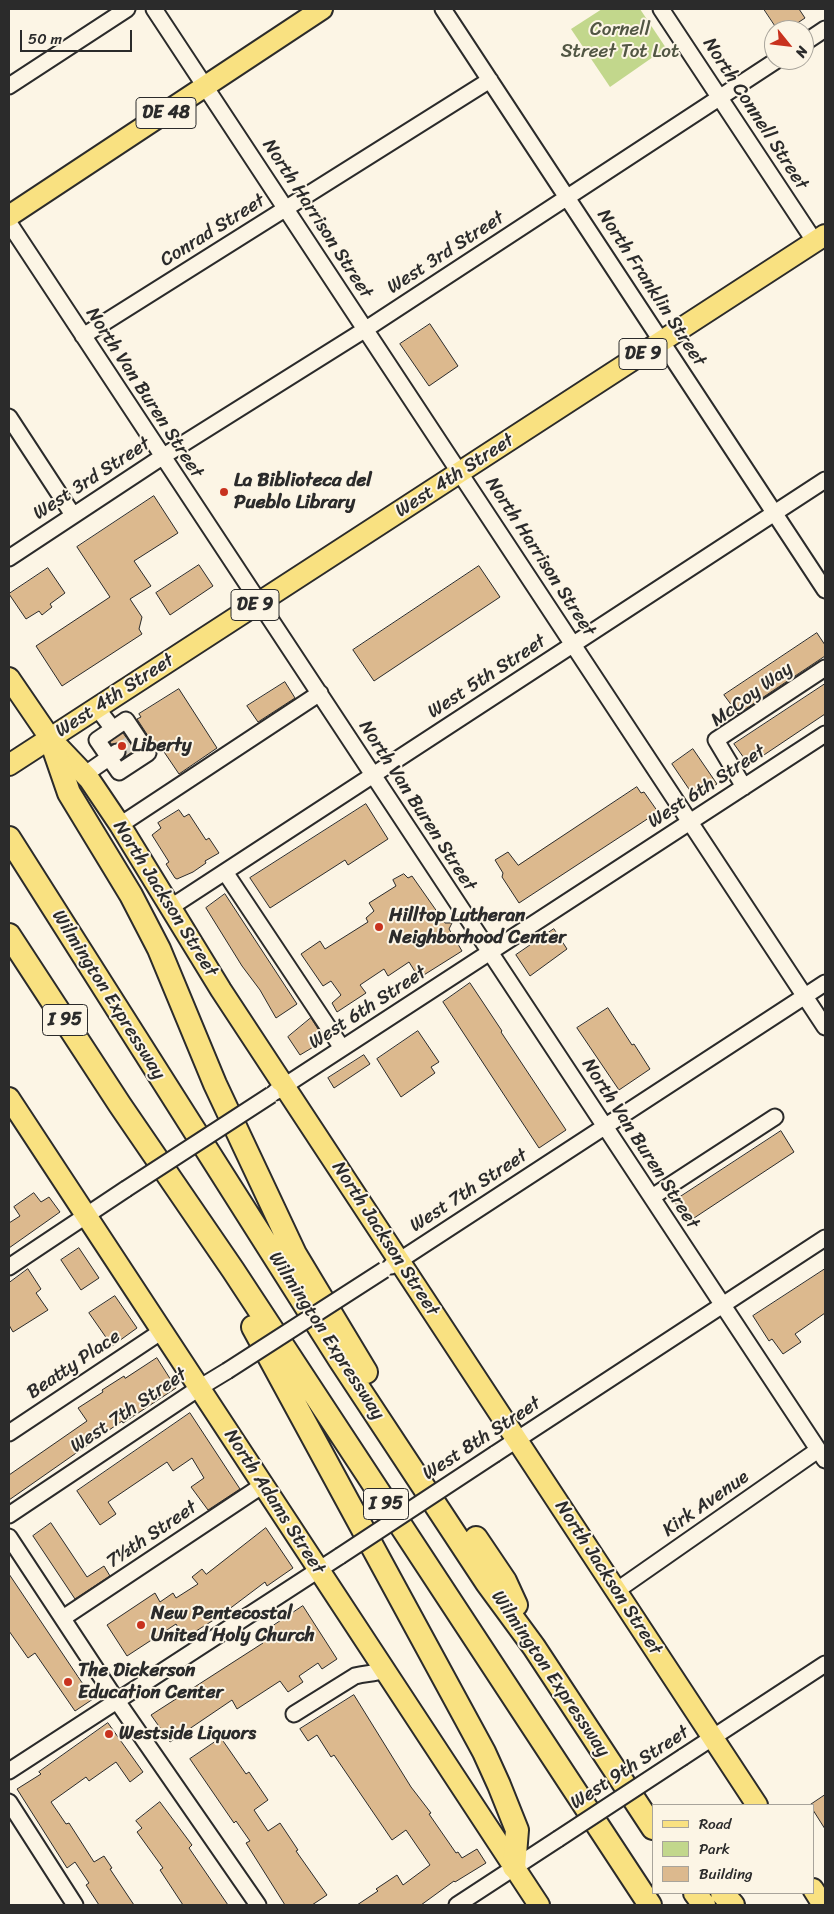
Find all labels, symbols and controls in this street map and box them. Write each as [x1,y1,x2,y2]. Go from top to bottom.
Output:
park label: Cornell Street Tot Lot [561,19,679,63]
scale bar [22,20,135,52]
north arrow [764,20,814,70]
text: 50 m [28,26,62,52]
street label: North Connell Street [697,34,813,194]
road number: DE 48 [136,98,196,128]
street label: North Harrison Street [257,135,377,303]
street label: Conrad Street [156,190,270,272]
street label: North Franklin Street [592,205,710,371]
street label: West 3rd Street [383,207,509,299]
street label: North Van Buren Street [80,304,208,482]
road number: DE 9 [619,338,667,369]
street label: West 4th Street [391,429,519,523]
street label: West 3rd Street [29,433,155,525]
place label: La Biblioteca del Pueblo Library [234,470,372,514]
street label: North Harrison Street [480,473,600,641]
marker: La Biblioteca del Pueblo Library [218,486,230,498]
road number: DE 9 [231,590,279,620]
street label: West 5th Street [424,630,550,724]
street label: West 4th Street [51,649,179,743]
street label: McCoy Way [707,658,797,732]
street label: North Van Buren Street [353,717,481,895]
place label: Liberty [132,735,192,757]
marker: Liberty [116,740,128,752]
street label: West 6th Street [644,741,770,833]
street label: North Jackson Street [108,817,222,981]
place label: Hilltop Lutheran Neighborhood Center [389,905,566,949]
street label: Wilmington Expressway [46,906,170,1084]
marker: Hilltop Lutheran Neighborhood Center [373,921,385,933]
street label: West 6th Street [305,962,431,1054]
road number: I 95 [42,1004,88,1036]
street label: North Van Buren Street [576,1055,704,1233]
street label: West 7th Street [406,1144,532,1238]
street label: North Jackson Street [327,1157,443,1321]
street label: Wilmington Expressway [263,1248,389,1424]
street label: Beatty Place [23,1325,125,1405]
street label: West 7th Street [66,1364,192,1458]
street label: West 8th Street [419,1392,545,1486]
street label: North Adams Street [219,1425,329,1579]
street label: Kirk Avenue [658,1466,754,1542]
road number: I 95 [364,1488,408,1520]
street label: 7½th Street [102,1496,202,1574]
street label: North Jackson Street [550,1496,666,1660]
street label: Wilmington Expressway [486,1586,614,1762]
place label: New Pentecostal United Holy Church [151,1603,315,1647]
marker: New Pentecostal United Holy Church [135,1619,147,1631]
place label: The Dickerson Education Center [78,1660,223,1704]
marker: The Dickerson Education Center [62,1676,74,1688]
street label: West 9th Street [567,1721,693,1815]
place label: Westside Liquors [119,1723,256,1745]
marker: Westside Liquors [103,1728,115,1740]
legend [652,1804,814,1894]
text: Road [699,1811,731,1837]
text: Park [699,1836,730,1862]
text: Building [699,1861,753,1887]

